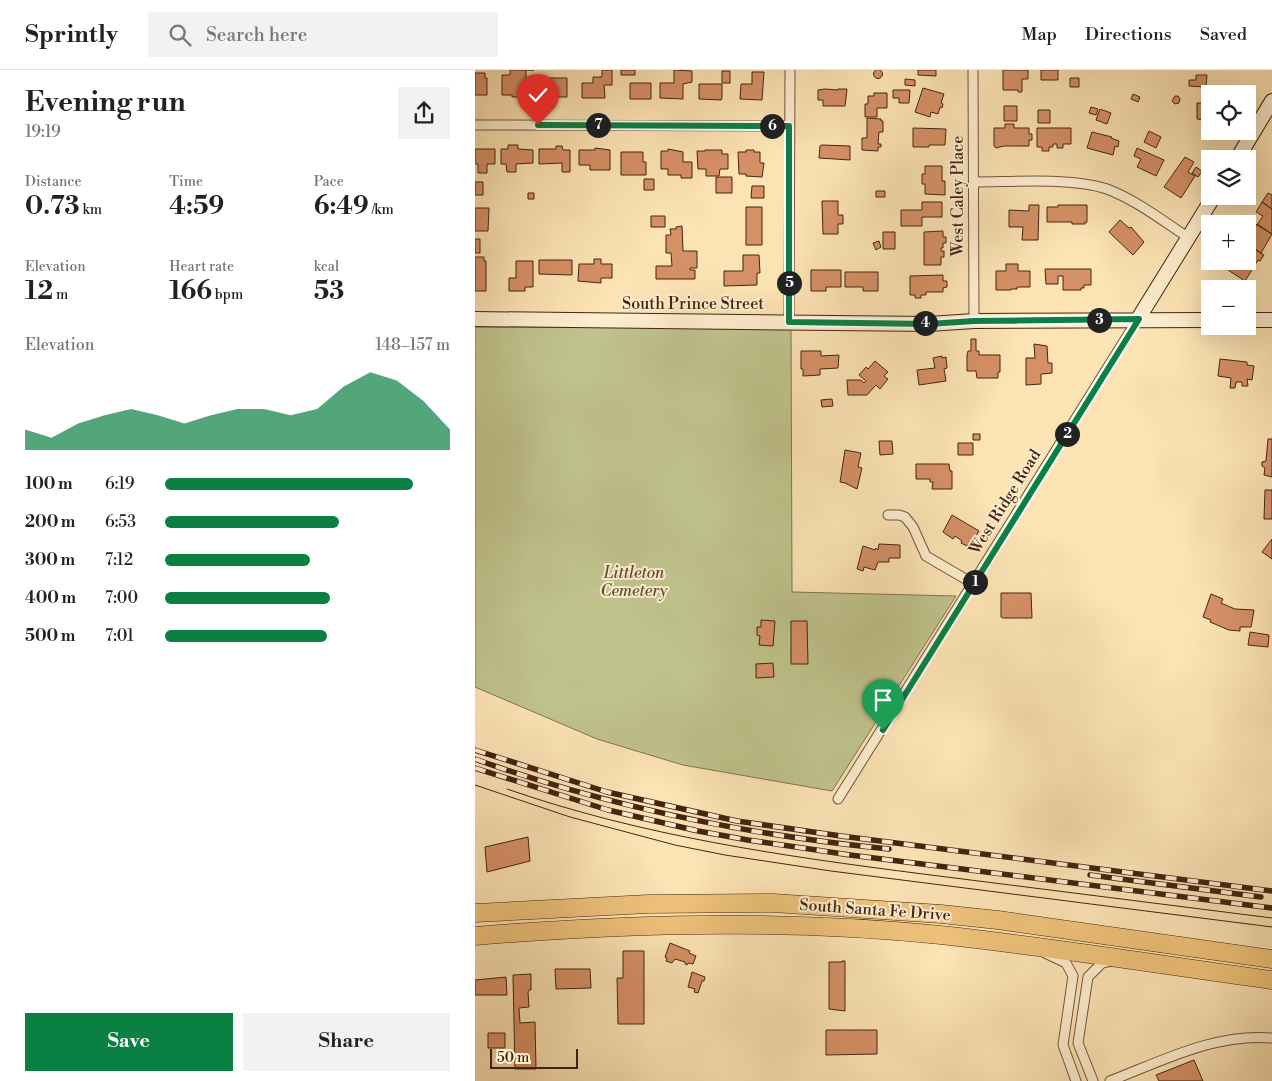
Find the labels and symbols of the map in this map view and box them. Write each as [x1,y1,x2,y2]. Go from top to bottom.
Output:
pin [517,74,559,125]
pin: 7 [585,112,611,138]
pin: 6 [759,114,785,138]
street label: West Caley Place [948,136,968,257]
pin: 5 [777,270,801,296]
street label: South Prince Street [622,294,764,314]
pin: 3 [1087,308,1111,332]
pin: 4 [913,310,937,336]
pin: 2 [1055,422,1079,446]
street label: West Ridge Road [964,446,1045,559]
park label: Littleton Cemetery [600,563,668,601]
pin: 1 [963,570,987,594]
pin [862,679,904,730]
street label: South Santa Fe Drive [799,895,951,925]
scale bar [490,1046,577,1069]

